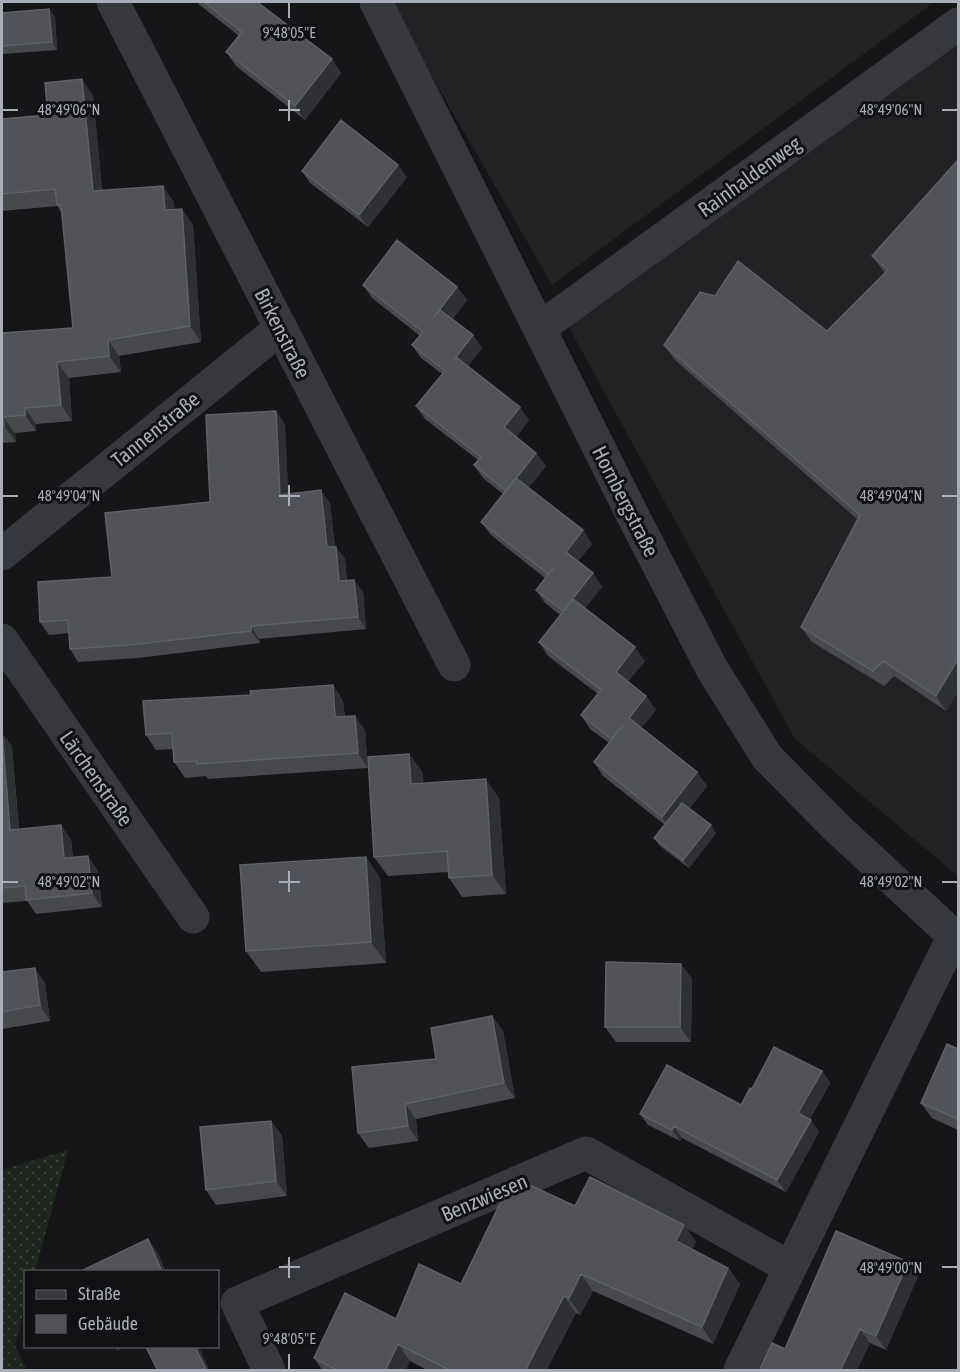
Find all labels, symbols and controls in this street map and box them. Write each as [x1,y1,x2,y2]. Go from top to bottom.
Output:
text: 9°48'05"E [262,24,316,41]
text: 48°49'06"N [38,101,100,118]
text: 48°49'06"N [860,101,922,118]
street label: Rainhaldenweg [693,131,805,221]
street label: Birkenstraße [250,284,316,382]
street label: Tannenstraße [106,386,204,472]
street label: Hornbergstraße [588,442,664,560]
text: 48°49'04"N [38,487,100,504]
text: 48°49'04"N [860,487,922,504]
street label: Lärchenstraße [56,726,138,830]
text: 48°49'02"N [38,873,100,890]
text: 48°49'02"N [860,873,922,890]
street label: Benzwiesen [437,1168,531,1226]
text: 48°49'00"N [860,1259,922,1276]
legend [24,1270,219,1348]
text: Straße [78,1283,121,1304]
text: Gebäude [78,1313,138,1334]
text: 9°48'05"E [262,1330,316,1347]

